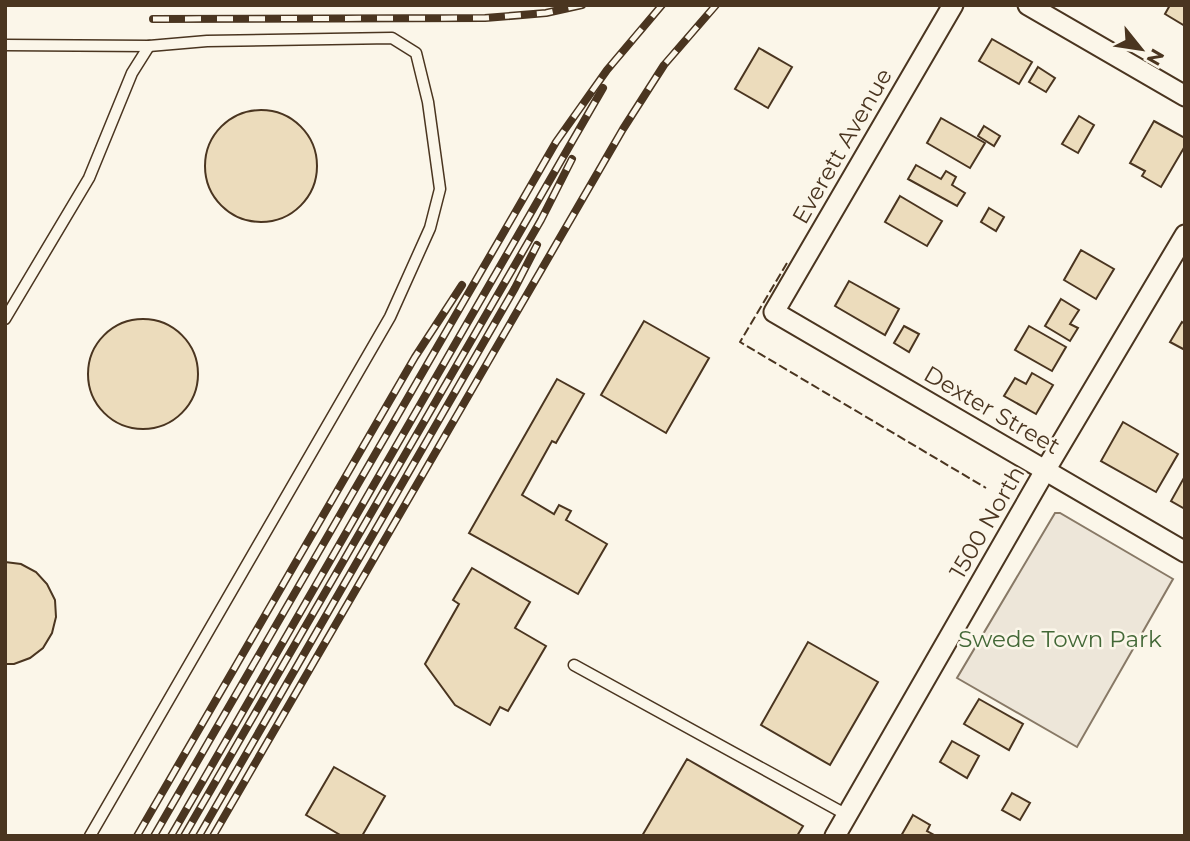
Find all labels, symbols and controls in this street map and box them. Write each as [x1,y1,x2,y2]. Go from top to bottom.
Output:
north arrow [1106,14,1176,84]
text: N [1141,45,1169,70]
street label: Everett Avenue [786,63,898,229]
street label: Dexter Street [919,360,1065,460]
street label: 1500 North [944,461,1030,583]
park label: Swede Town Park [958,625,1162,653]

